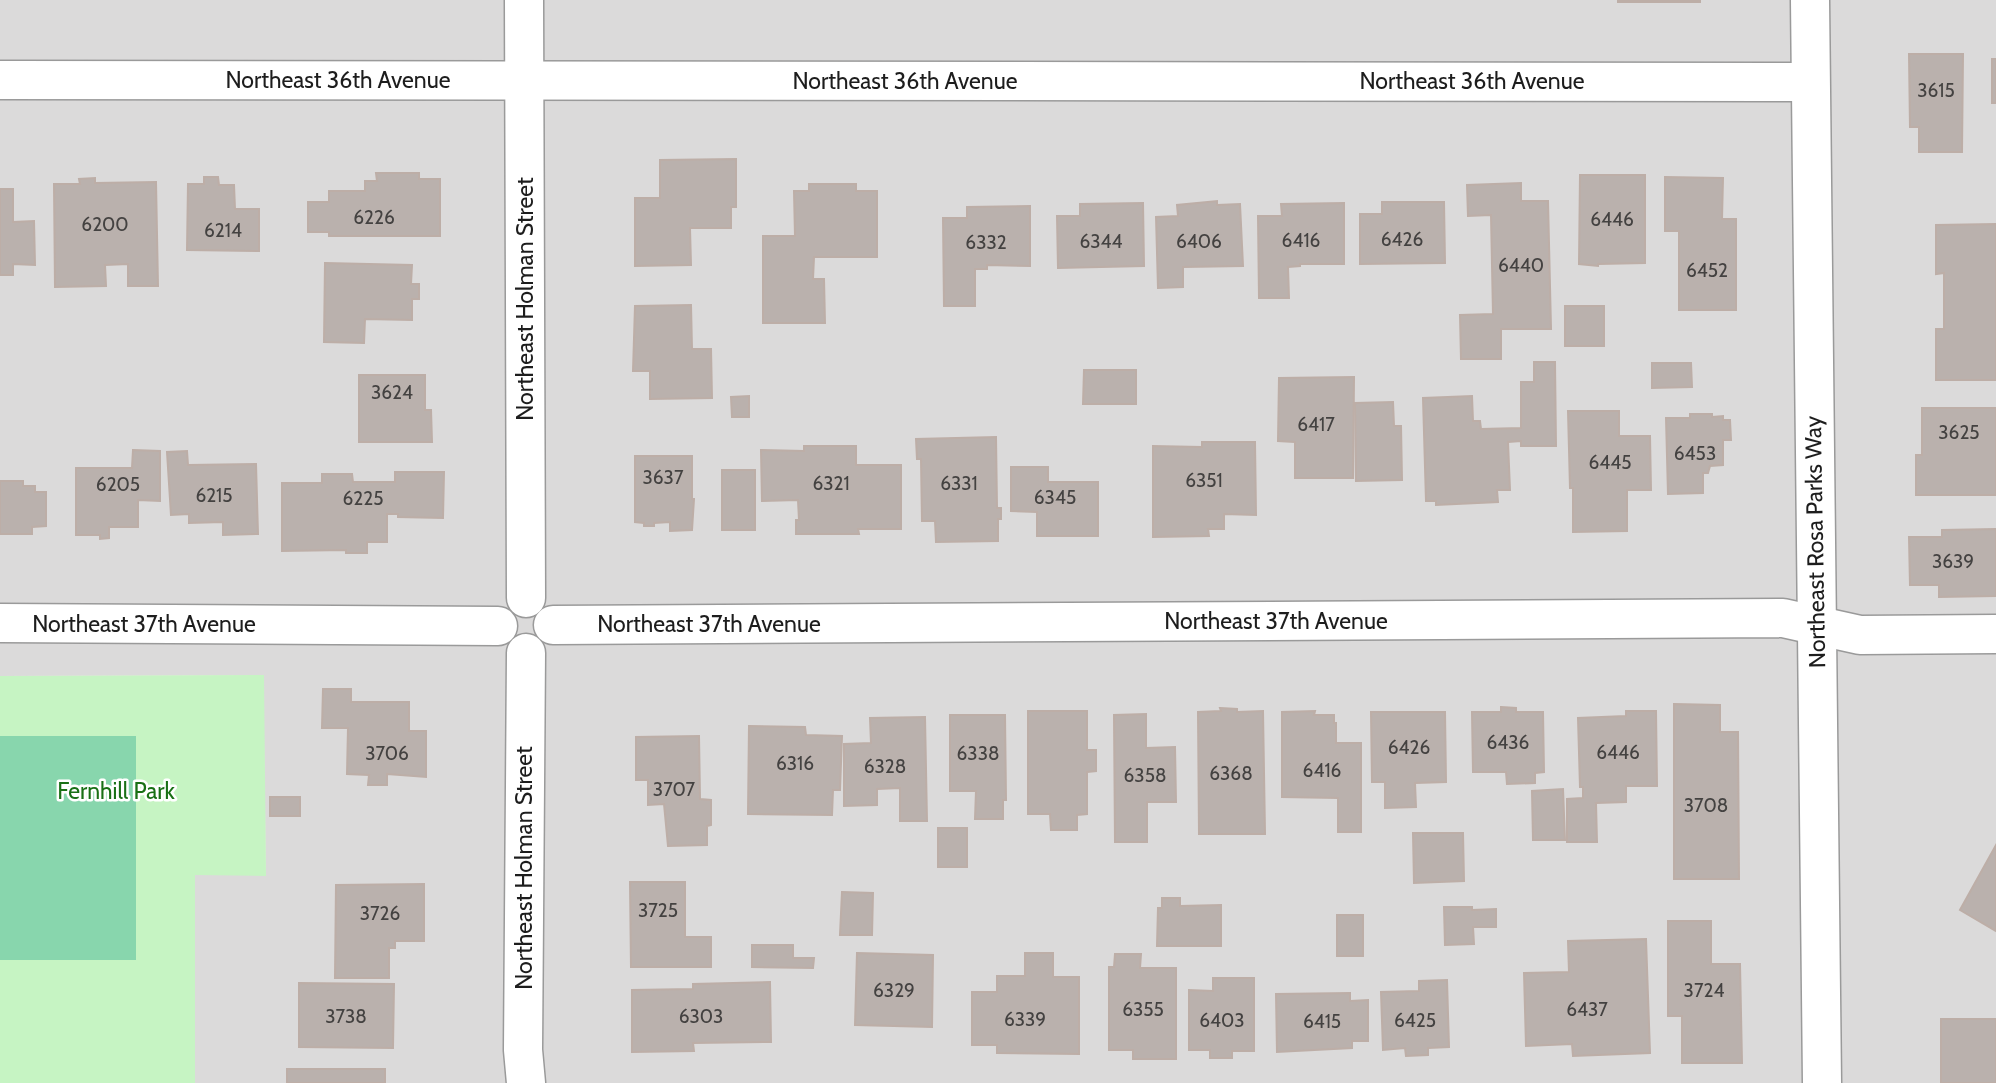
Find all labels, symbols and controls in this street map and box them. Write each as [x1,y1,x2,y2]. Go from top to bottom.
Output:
street label: Northeast 36th Avenue [225,66,451,94]
street label: Northeast 36th Avenue [792,67,1018,95]
street label: Northeast 36th Avenue [1359,67,1585,95]
house number: 3615 [1917,79,1955,102]
street label: Northeast Holman Street [511,177,539,421]
house number: 6226 [353,206,395,229]
house number: 6446 [1590,208,1634,231]
house number: 6200 [81,213,129,236]
house number: 6214 [204,219,242,242]
house number: 6426 [1381,228,1423,251]
house number: 6416 [1282,229,1320,252]
house number: 6344 [1079,230,1123,253]
house number: 6406 [1176,230,1222,253]
house number: 6332 [965,231,1007,254]
house number: 6440 [1498,254,1544,277]
house number: 6452 [1686,259,1728,282]
house number: 3624 [371,381,413,404]
house number: 6417 [1297,413,1335,436]
street label: Northeast Rosa Parks Way [1799,415,1831,668]
house number: 3625 [1938,421,1980,444]
house number: 6453 [1674,442,1716,465]
house number: 6445 [1588,451,1632,474]
house number: 3637 [643,466,684,489]
house number: 6351 [1185,469,1223,492]
house number: 6321 [812,472,850,495]
house number: 6331 [940,472,978,495]
house number: 6205 [96,473,140,496]
house number: 6215 [195,484,233,507]
house number: 6345 [1034,486,1076,509]
house number: 6225 [343,487,383,510]
house number: 3639 [1932,550,1974,573]
street label: Northeast 37th Avenue [1164,607,1388,635]
street label: Northeast 37th Avenue [32,610,256,638]
street label: Northeast 37th Avenue [597,610,821,638]
house number: 6436 [1487,731,1529,754]
house number: 6426 [1388,736,1430,759]
house number: 6446 [1596,741,1640,764]
house number: 3706 [365,742,409,765]
house number: 6338 [957,742,999,765]
street label: Northeast Holman Street [510,746,538,990]
house number: 6316 [776,752,814,775]
house number: 6328 [864,755,906,778]
house number: 6416 [1303,759,1341,782]
house number: 6368 [1209,762,1253,785]
house number: 6358 [1124,764,1166,787]
park label: Fernhill Park [57,777,176,805]
house number: 3707 [653,778,696,801]
house number: 3708 [1684,794,1728,817]
house number: 3725 [638,899,678,922]
house number: 3726 [360,902,400,925]
house number: 6329 [873,979,915,1002]
house number: 3724 [1684,979,1724,1002]
house number: 6355 [1122,998,1164,1021]
house number: 6437 [1566,998,1608,1021]
house number: 3738 [325,1005,367,1028]
house number: 6303 [679,1005,723,1028]
house number: 6339 [1004,1008,1046,1031]
house number: 6403 [1199,1009,1245,1032]
house number: 6425 [1394,1009,1436,1032]
house number: 6415 [1303,1010,1341,1033]

